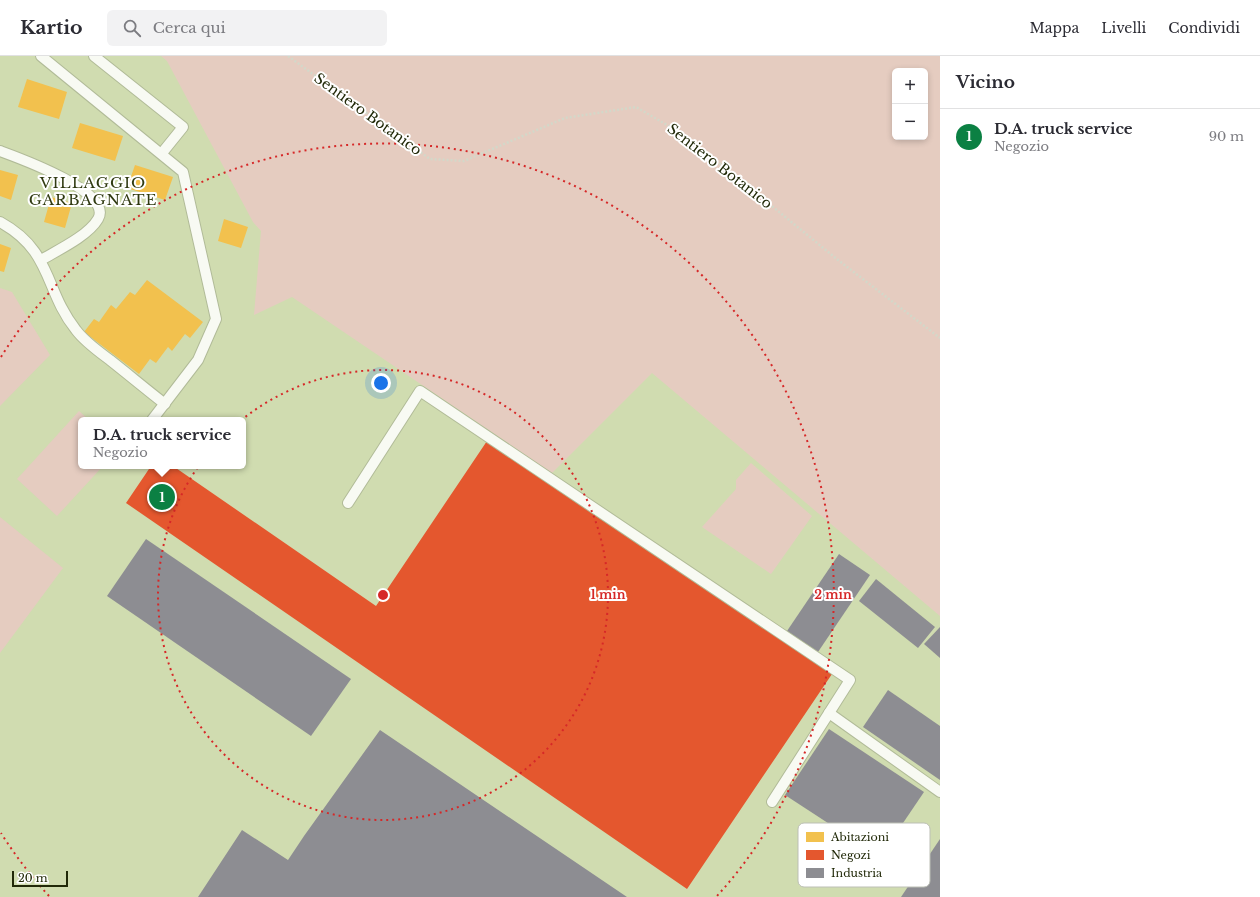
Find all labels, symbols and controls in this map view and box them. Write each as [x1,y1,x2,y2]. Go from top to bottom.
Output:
search box [107,10,387,46]
text: Kartio [20,16,83,39]
icon: search [121,17,143,39]
text: Cerca qui [153,18,226,37]
text: Mappa [1029,19,1079,37]
text: Livelli [1101,19,1146,37]
text: Condividi [1168,19,1240,37]
map controls [892,68,928,140]
button: + [892,68,928,104]
street label: Sentiero Botanico [311,69,425,159]
text: Vicino [956,72,1015,93]
button: − [892,104,928,140]
street label: Sentiero Botanico [664,119,776,213]
text: D.A. truck service [994,119,1133,138]
text: 1 [966,128,972,145]
text: 90 m [1209,128,1244,145]
text: Negozio [994,138,1049,155]
district label: VILLAGGIO GARBAGNATE [29,173,157,209]
your location [371,373,391,393]
popup [78,417,246,469]
text: D.A. truck service [93,425,231,444]
text: Negozio [93,444,148,461]
pin: 1 [149,482,175,512]
text: 1 min [591,587,626,602]
text: 2 min [814,587,852,602]
centre of rings [376,588,390,602]
legend [798,823,930,887]
text: Abitazioni [830,830,889,844]
text: Negozi [831,848,871,862]
text: Industria [831,866,883,880]
scale bar [12,869,68,888]
text: 20 m [18,871,48,885]

